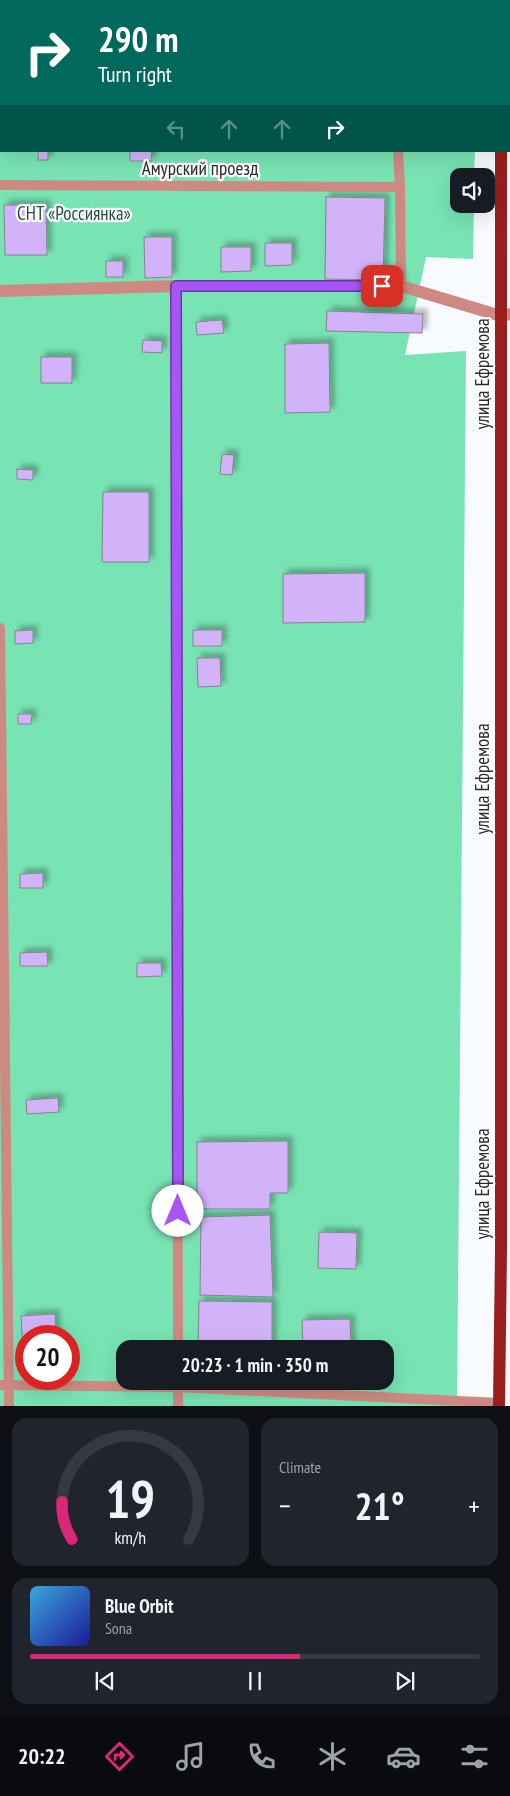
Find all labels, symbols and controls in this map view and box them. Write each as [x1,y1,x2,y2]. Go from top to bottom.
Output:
text: 290 m [98,16,179,62]
icon: right [15,20,80,85]
text: Turn right [98,60,172,88]
icon: left [162,115,190,143]
icon: ahead [215,115,243,143]
icon: ahead [268,115,296,143]
icon: right [321,115,349,143]
street label: Амурский проезд [142,156,259,180]
map controls [450,168,495,213]
button: sound [450,168,495,213]
park label: СНТ «Россиянка» [17,201,131,225]
pin [361,265,403,307]
icon: arrive [368,272,396,300]
street label: улица Ефремова [470,318,494,430]
street label: улица Ефремова [470,723,494,835]
street label: улица Ефремова [470,1128,494,1240]
position arrow [151,1184,203,1236]
speed limit sign: 20 [15,1325,80,1390]
text: 20:23 · 1 min · 350 m [182,1353,328,1377]
text: Climate [279,1457,321,1477]
text: 19 [106,1465,155,1532]
text: 21° [354,1481,405,1530]
text: − [279,1487,291,1524]
text: + [468,1487,480,1524]
text: km/h [115,1526,146,1549]
text: Blue Orbit [105,1594,174,1618]
text: Sona [105,1618,132,1638]
icon: previous [91,1667,119,1695]
icon: pause [241,1667,269,1695]
icon: next [391,1667,419,1695]
icon: directions [102,1739,137,1774]
icon: music [173,1739,208,1774]
icon: phone [244,1739,279,1774]
icon: climate [315,1739,350,1774]
icon: car [386,1739,421,1774]
icon: filters [457,1739,492,1774]
text: 20:22 [18,1742,66,1770]

